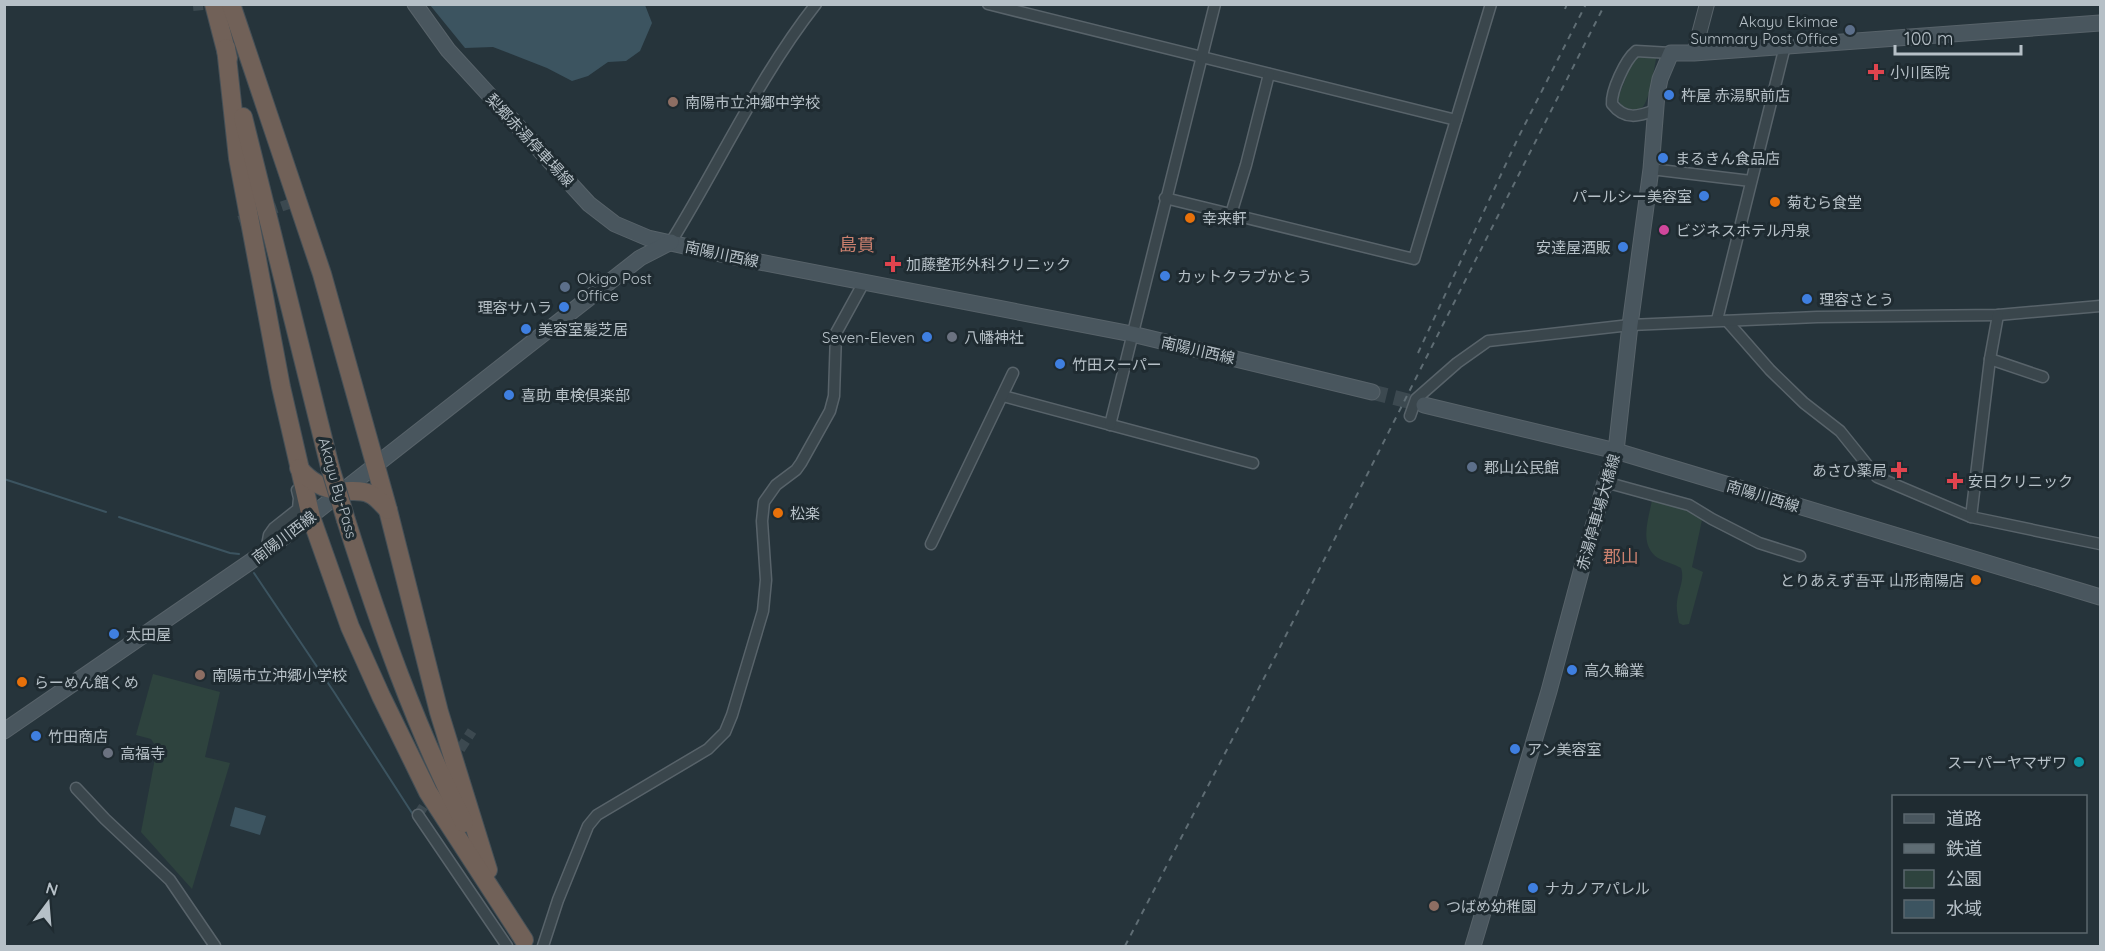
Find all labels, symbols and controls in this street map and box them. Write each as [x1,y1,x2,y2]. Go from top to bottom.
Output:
place label: Akayu Ekimae Summary Post Office [1690,12,1838,48]
scale bar [1895,18,2021,56]
marker: Akayu Ekimae Summary Post Office [1843,23,1857,37]
text: 100 m [1904,27,1953,50]
marker: 小川医院 [1867,63,1885,81]
place label: 小川医院 [1890,63,1950,82]
place label: 杵屋 赤湯駅前店 [1681,86,1790,105]
marker: 杵屋 赤湯駅前店 [1662,88,1676,102]
street label: 梨郷赤湯停車場線 [482,90,578,190]
place label: 南陽市立沖郷中学校 [685,93,820,112]
marker: 南陽市立沖郷中学校 [666,95,680,109]
place label: まるきん食品店 [1675,149,1780,168]
marker: まるきん食品店 [1656,151,1670,165]
place label: パールシー美容室 [1572,187,1692,206]
marker: パールシー美容室 [1697,189,1711,203]
place label: 菊むら食堂 [1787,193,1862,212]
marker: 菊むら食堂 [1768,195,1782,209]
place label: 幸来軒 [1202,209,1247,228]
marker: 幸来軒 [1183,211,1197,225]
place label: ビジネスホテル丹泉 [1676,221,1811,240]
marker: ビジネスホテル丹泉 [1657,223,1671,237]
district label: 島貫 [839,233,875,256]
street label: 南陽川西線 [683,237,761,271]
place label: 安達屋酒販 [1536,238,1611,257]
marker: 安達屋酒販 [1616,240,1630,254]
marker: 加藤整形外科クリニック [884,255,902,273]
place label: 加藤整形外科クリニック [906,255,1071,274]
place label: カットクラブかとう [1177,267,1312,286]
place label: Okigo Post Office [577,269,652,305]
marker: カットクラブかとう [1158,269,1172,283]
marker: Okigo Post Office [558,280,572,294]
place label: 理容さとう [1819,290,1894,309]
marker: 理容さとう [1800,292,1814,306]
place label: 理容サハラ [478,298,552,317]
marker: 理容サハラ [557,300,571,314]
place label: 美容室髪芝居 [538,320,628,339]
marker: 美容室髪芝居 [519,322,533,336]
place label: Seven-Eleven [822,328,915,347]
place label: 八幡神社 [964,328,1024,347]
marker: Seven-Eleven [920,330,934,344]
marker: 八幡神社 [945,330,959,344]
street label: 南陽川西線 [1159,332,1237,368]
place label: 竹田スーパー [1072,355,1162,374]
marker: 竹田スーパー [1053,357,1067,371]
place label: 喜助 車検倶楽部 [521,386,630,405]
marker: 喜助 車検倶楽部 [502,388,516,402]
street label: Akayu By-Pass [315,435,361,541]
street label: 赤湯停車場大橋線 [1572,452,1624,572]
place label: 郡山公民館 [1484,458,1559,477]
marker: 郡山公民館 [1465,460,1479,474]
place label: あさひ薬局 [1812,461,1887,480]
marker: あさひ薬局 [1892,463,1906,477]
marker: 安日クリニック [1946,472,1964,490]
place label: 安日クリニック [1968,472,2073,491]
street label: 南陽川西線 [1724,476,1802,516]
place label: 松楽 [790,504,820,523]
marker: 松楽 [771,506,785,520]
street label: 南陽川西線 [248,507,320,567]
district label: 郡山 [1603,545,1639,568]
place label: とりあえず吾平 山形南陽店 [1780,571,1964,590]
marker: とりあえず吾平 山形南陽店 [1969,573,1983,587]
place label: 太田屋 [126,625,171,644]
marker: 太田屋 [107,627,121,641]
place label: 高久輪業 [1584,661,1644,680]
marker: 高久輪業 [1565,663,1579,677]
place label: 南陽市立沖郷小学校 [212,666,347,685]
marker: 南陽市立沖郷小学校 [193,668,207,682]
place label: らーめん館くめ [34,673,139,692]
marker: らーめん館くめ [15,675,29,689]
place label: 竹田商店 [48,727,108,746]
marker: 竹田商店 [29,729,43,743]
place label: アン美容室 [1527,740,1601,759]
marker: アン美容室 [1508,742,1522,756]
place label: 高福寺 [120,744,165,763]
marker: 高福寺 [101,746,115,760]
place label: スーパーヤマザワ [1947,753,2067,772]
marker: スーパーヤマザワ [2072,755,2086,769]
legend [1892,795,2087,933]
text: 道路 [1946,807,1982,830]
text: 鉄道 [1946,837,1982,860]
text: 公園 [1946,867,1982,890]
north arrow [18,873,78,933]
text: N [44,877,61,900]
place label: ナカノアパレル [1545,879,1650,898]
marker: ナカノアパレル [1526,881,1540,895]
place label: つばめ幼稚園 [1446,897,1536,916]
text: 水域 [1946,897,1982,920]
marker: つばめ幼稚園 [1427,899,1441,913]

